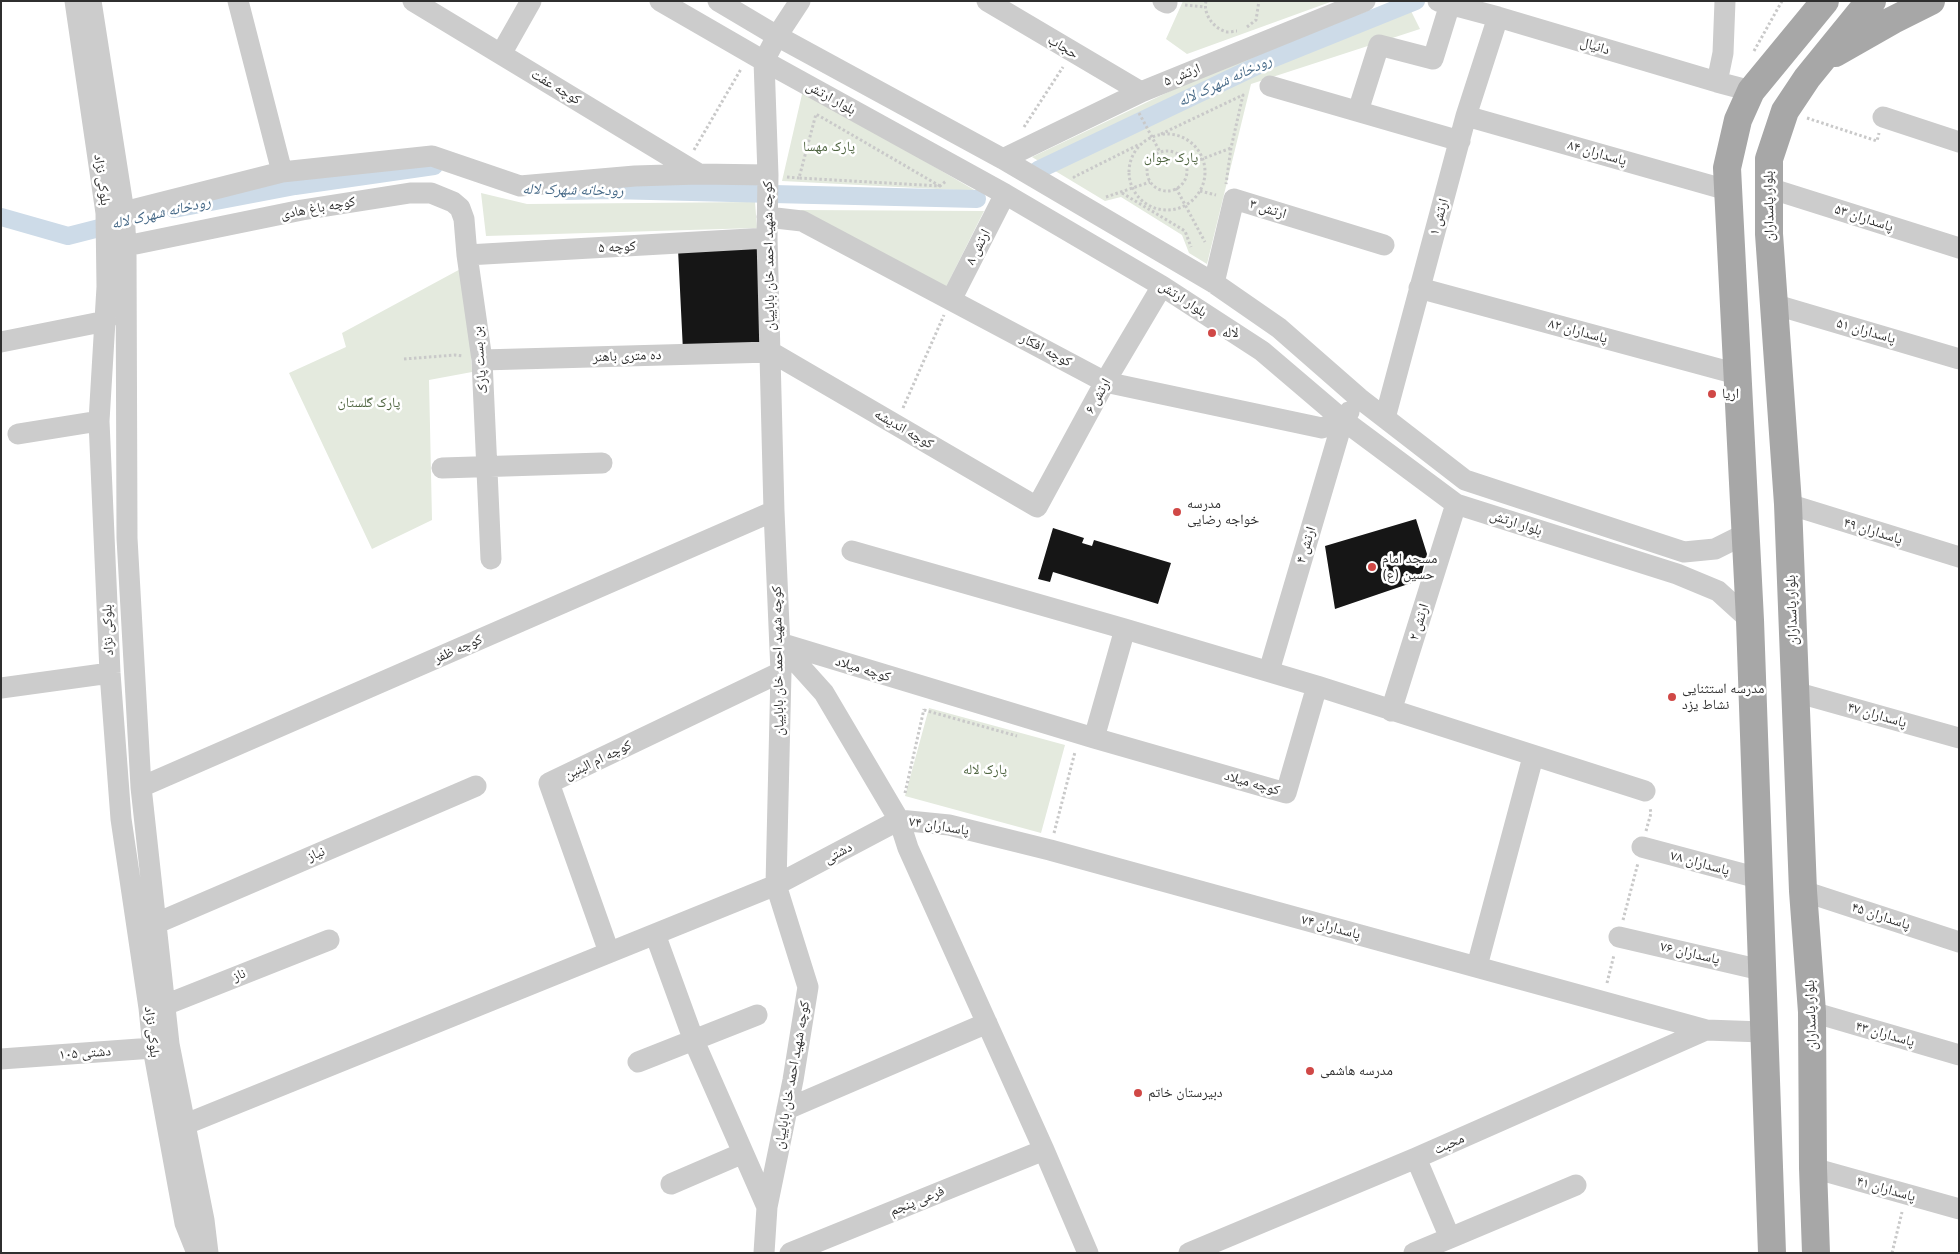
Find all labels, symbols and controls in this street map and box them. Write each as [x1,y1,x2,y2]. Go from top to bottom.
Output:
street label: حجاب [1045,31,1081,63]
street label: دانیال [1578,34,1612,58]
water label: رودخانه شهرک لاله [1175,51,1275,111]
street label: ارتش ۵ [1161,60,1203,90]
street label: کوچه عفت [528,66,584,108]
street label: بلوار ارتش [803,78,859,118]
street label: پاسداران ۸۴ [1566,137,1628,169]
park label: پارک مهسا [803,139,855,155]
park label: پارک جوان [1144,150,1198,166]
street label: بلوکی نژاد [90,153,114,207]
street label: بلوار پاسداران [1760,171,1778,241]
water label: رودخانه شهرک لاله [522,180,624,200]
street label: کوچه شهید احمد خان باباییان [759,181,779,331]
water label: رودخانه شهرک لاله [110,193,212,233]
street label: کوچه باغ هادی [279,193,357,223]
street label: ارتش ۳ [1248,195,1288,223]
street label: ارتش ۱ [1426,197,1452,237]
street label: پاسداران ۵۳ [1833,201,1895,235]
street label: ارتش ۸ [962,226,994,268]
street label: کوچه ۵ [598,238,636,256]
street label: بلوار ارتش [1156,277,1210,321]
street label: پاسداران ۸۲ [1547,315,1609,347]
street label: پاسداران ۵۱ [1835,315,1897,347]
place label: لاله [1222,325,1239,341]
street label: بن بست پارک [469,326,491,394]
marker: لاله [1206,327,1218,339]
street label: کوچه افکار [1017,329,1075,371]
street label: ده متری باهنر [592,346,662,366]
street label: ارتش ۶ [1082,375,1114,417]
place label: اریا [1722,386,1739,402]
marker: اریا [1706,388,1718,400]
park label: پارک گلستان [338,395,400,411]
street label: کوچه اندیشه [871,405,937,453]
place label: مدرسه خواجه رضایی [1187,496,1259,528]
marker: مدرسه خواجه رضایی [1171,506,1183,518]
street label: بلوار ارتش [1488,507,1544,539]
street label: پاسداران ۴۹ [1842,514,1904,548]
street label: ارتش ۴ [1292,525,1320,565]
place label: مسجد امام حسین (ع) [1382,551,1437,584]
marker: مسجد امام حسین (ع) [1366,561,1378,573]
street label: بلوار پاسداران [1782,574,1802,646]
street label: کوچه شهید احمد خان باباییان [768,586,788,736]
street label: ارتش ۲ [1405,602,1433,642]
street label: بلوکی نژاد [99,604,117,656]
street label: کوچه ظفر [431,631,485,667]
street label: کوچه میلاد [833,653,893,685]
place label: مدرسه استثنایی نشاط یزد [1682,681,1764,714]
marker: مدرسه استثنایی نشاط یزد [1666,691,1678,703]
street label: پاسداران ۴۷ [1846,699,1908,731]
street label: کوچه ام البنین [562,736,634,784]
park label: پارک لاله [963,762,1007,778]
street label: کوچه میلاد [1222,767,1282,799]
street label: پاسداران ۷۴ [908,813,970,839]
street label: دشتی [821,839,855,867]
street label: نیاز [305,843,327,865]
street label: پاسداران ۷۸ [1669,847,1731,879]
street label: پاسداران ۴۵ [1850,899,1912,933]
street label: پاسداران ۷۴ [1300,911,1362,943]
street label: پاسداران ۷۶ [1659,938,1721,968]
street label: ناز [230,965,248,985]
street label: بلوار پاسداران [1801,979,1821,1051]
street label: کوچه شهید احمد خان باباییان [771,1000,813,1150]
street label: بلوکی نژاد [141,1005,163,1059]
street label: پاسداران ۴۳ [1854,1018,1916,1050]
street label: دشتی ۱۰۵ [58,1043,112,1063]
place label: مدرسه هاشمی [1320,1063,1393,1079]
marker: مدرسه هاشمی [1304,1065,1316,1077]
place label: دبیرستان خاتم [1148,1085,1223,1101]
marker: دبیرستان خاتم [1132,1087,1144,1099]
street label: محبت [1431,1130,1467,1158]
street label: پاسداران ۴۱ [1855,1173,1917,1205]
street label: فرعی پنجم [887,1182,947,1220]

